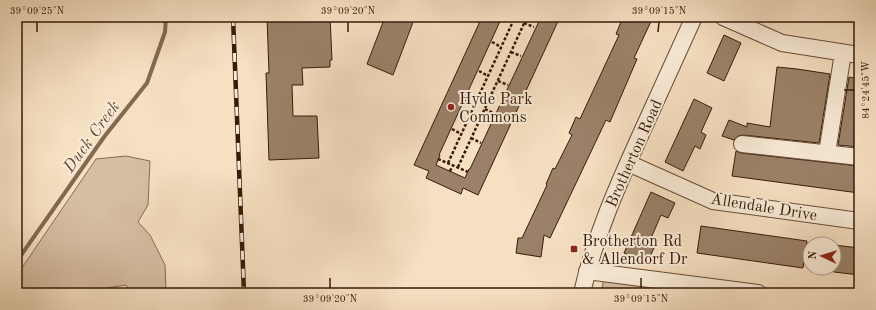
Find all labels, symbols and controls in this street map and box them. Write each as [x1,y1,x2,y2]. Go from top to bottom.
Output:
text: 39°09'25"N [10,6,65,16]
text: 39°09'20"N [321,6,376,16]
text: 39°09'15"N [632,6,687,16]
text: 84°24'45"W [861,61,871,119]
place label: Hyde Park Commons [459,92,532,126]
water label: Duck Creek [60,98,124,177]
street label: Brotherton Road [604,98,666,210]
marker: Hyde Park Commons [446,102,456,112]
street label: Allendale Drive [709,192,818,224]
place label: Brotherton Rd & Allendorf Dr [582,234,688,268]
north arrow [802,236,842,276]
marker: Brotherton Rd & Allendorf Dr [569,244,579,254]
text: N [808,250,819,260]
text: 39°09'20"N [303,294,358,304]
text: 39°09'15"N [614,294,669,304]

